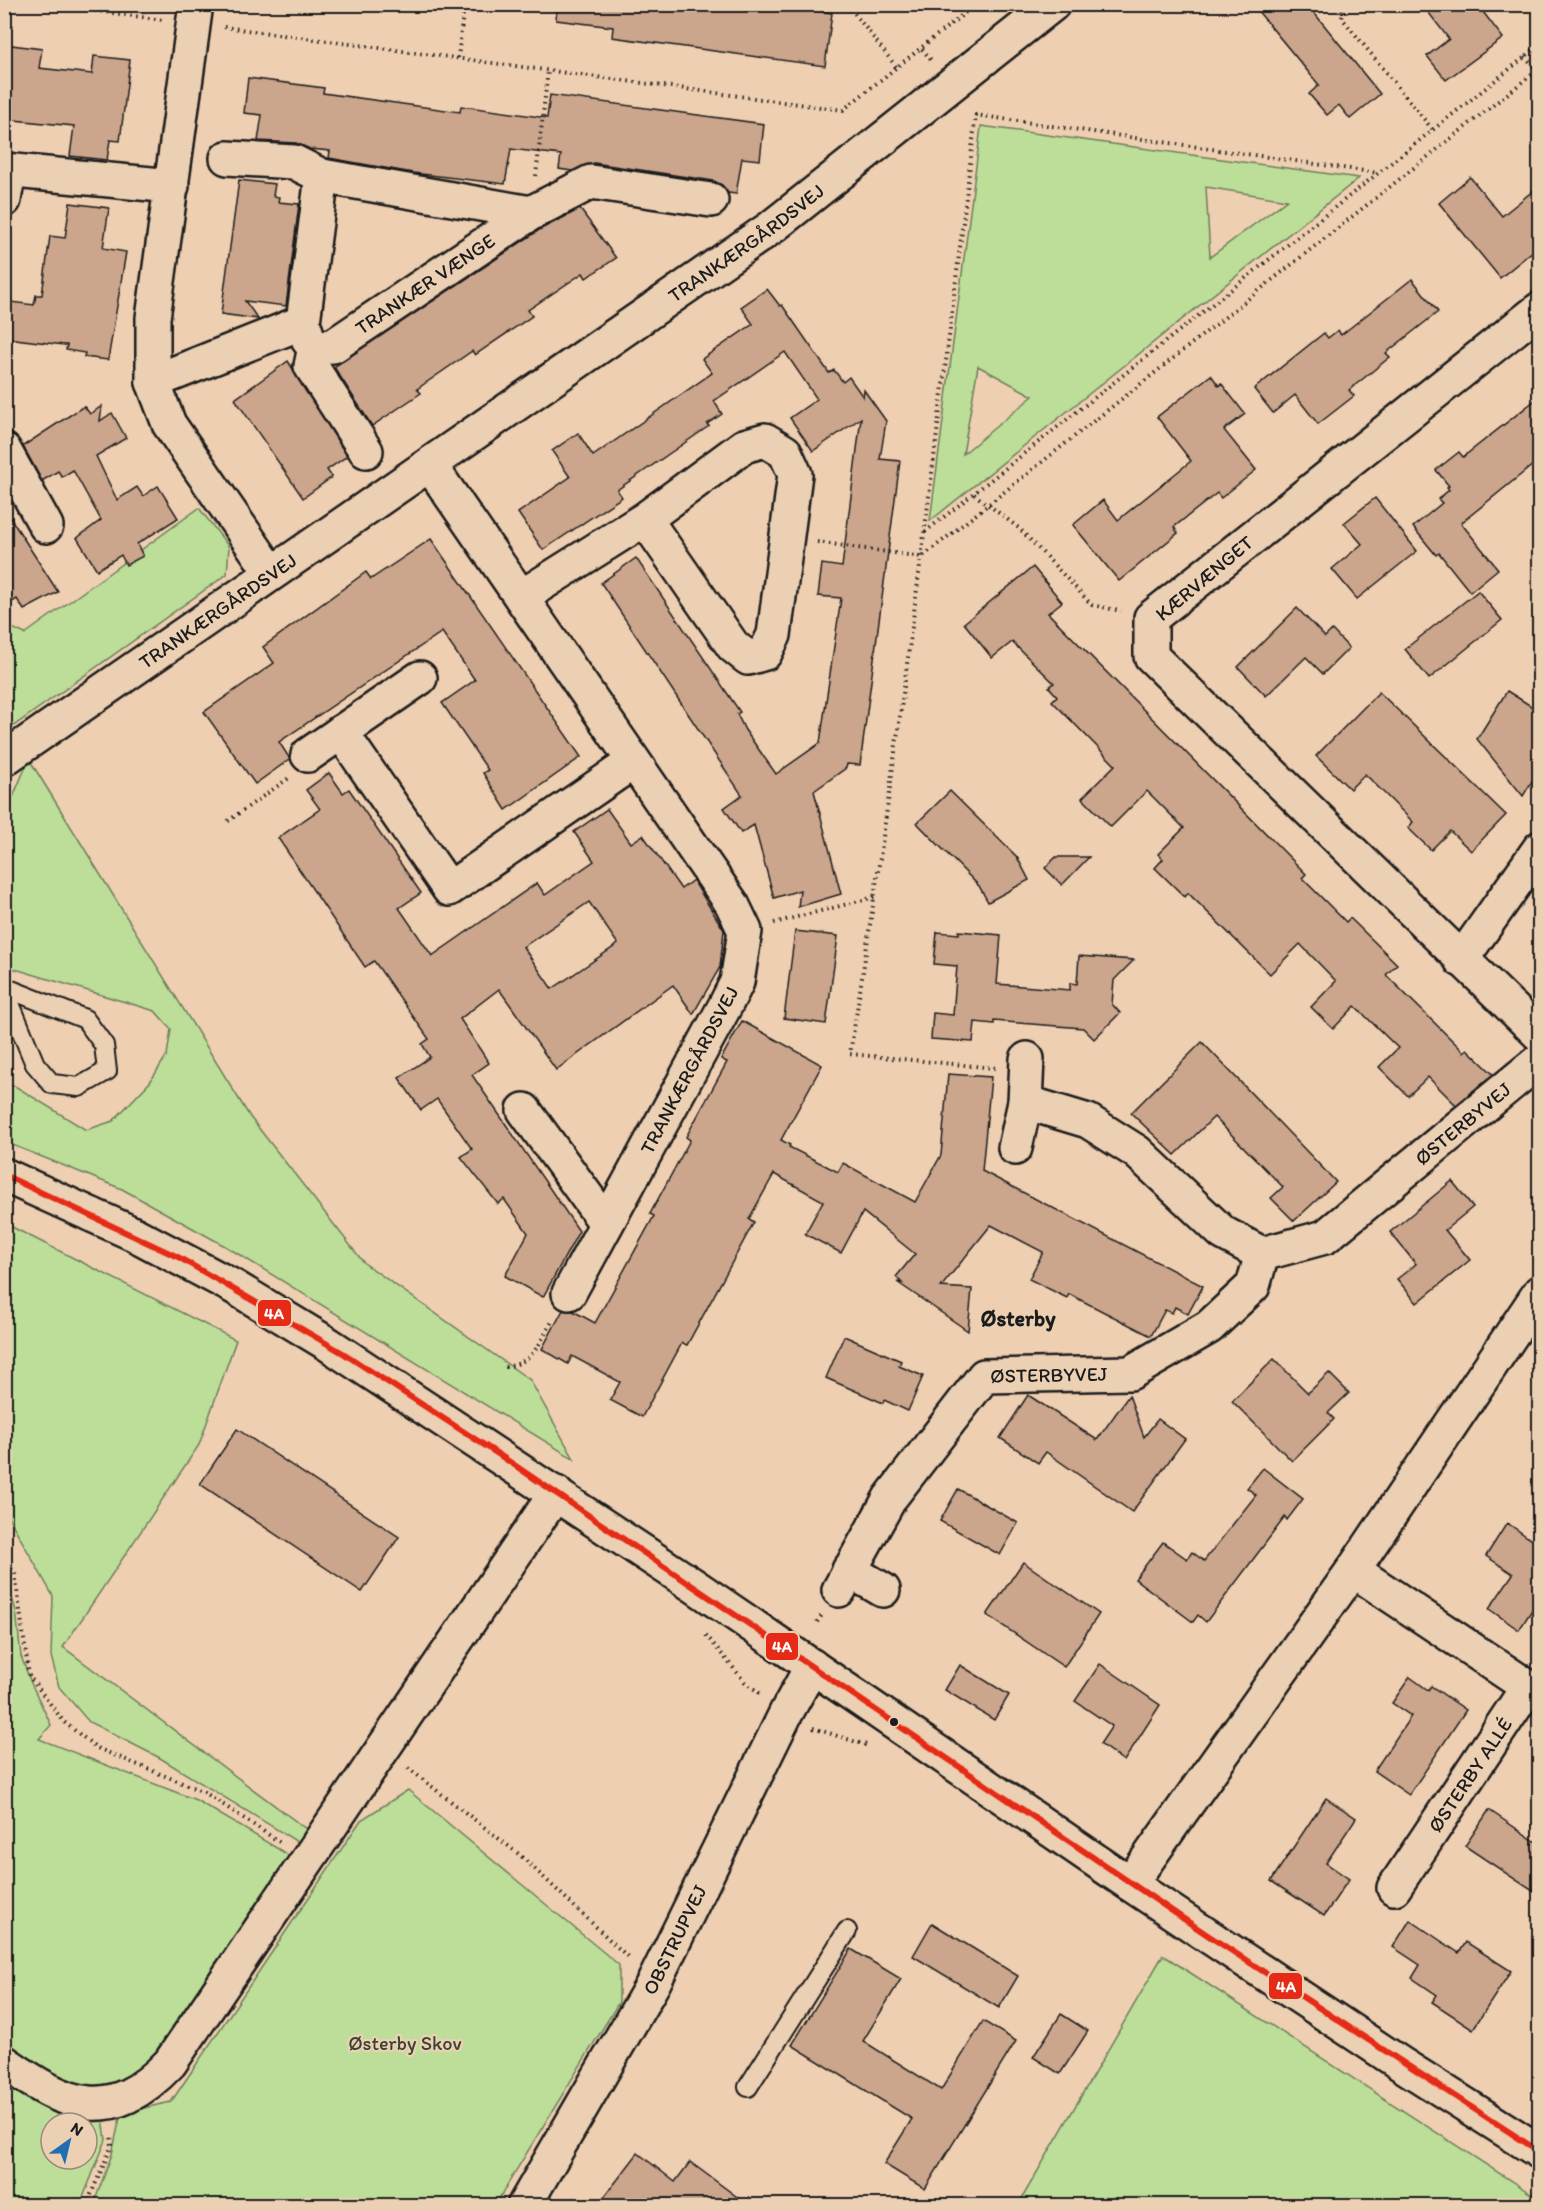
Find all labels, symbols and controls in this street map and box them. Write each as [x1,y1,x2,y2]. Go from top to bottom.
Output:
street label: TRANKÆRGÅRDSVEJ [664,178,829,307]
street label: TRANKÆR VÆNGE [351,228,499,340]
street label: KÆRVÆNGET [1150,530,1258,626]
street label: TRANKÆRGÅRDSVEJ [134,548,301,674]
street label: TRANKÆRGÅRDSVEJ [635,982,743,1158]
street label: ØSTERBYVEJ [1410,1077,1516,1170]
line badge: 4A [257,1299,292,1327]
text: 4A [264,1304,285,1323]
district label: Østerby [981,1305,1056,1332]
street label: ØSTERBYVEJ [990,1361,1108,1388]
line badge: 4A [765,1632,799,1661]
text: 4A [772,1637,793,1656]
street label: ØSTERBY ALLÉ [1423,1713,1517,1837]
unlabelled marker [888,1716,900,1728]
street label: OBSTRUPVEJ [637,1881,712,1999]
line badge: 4A [1268,1972,1303,2000]
text: 4A [1276,1977,1297,1996]
park label: Østerby Skov [348,2031,462,2055]
north arrow [39,2111,99,2171]
text: N [67,2118,87,2140]

